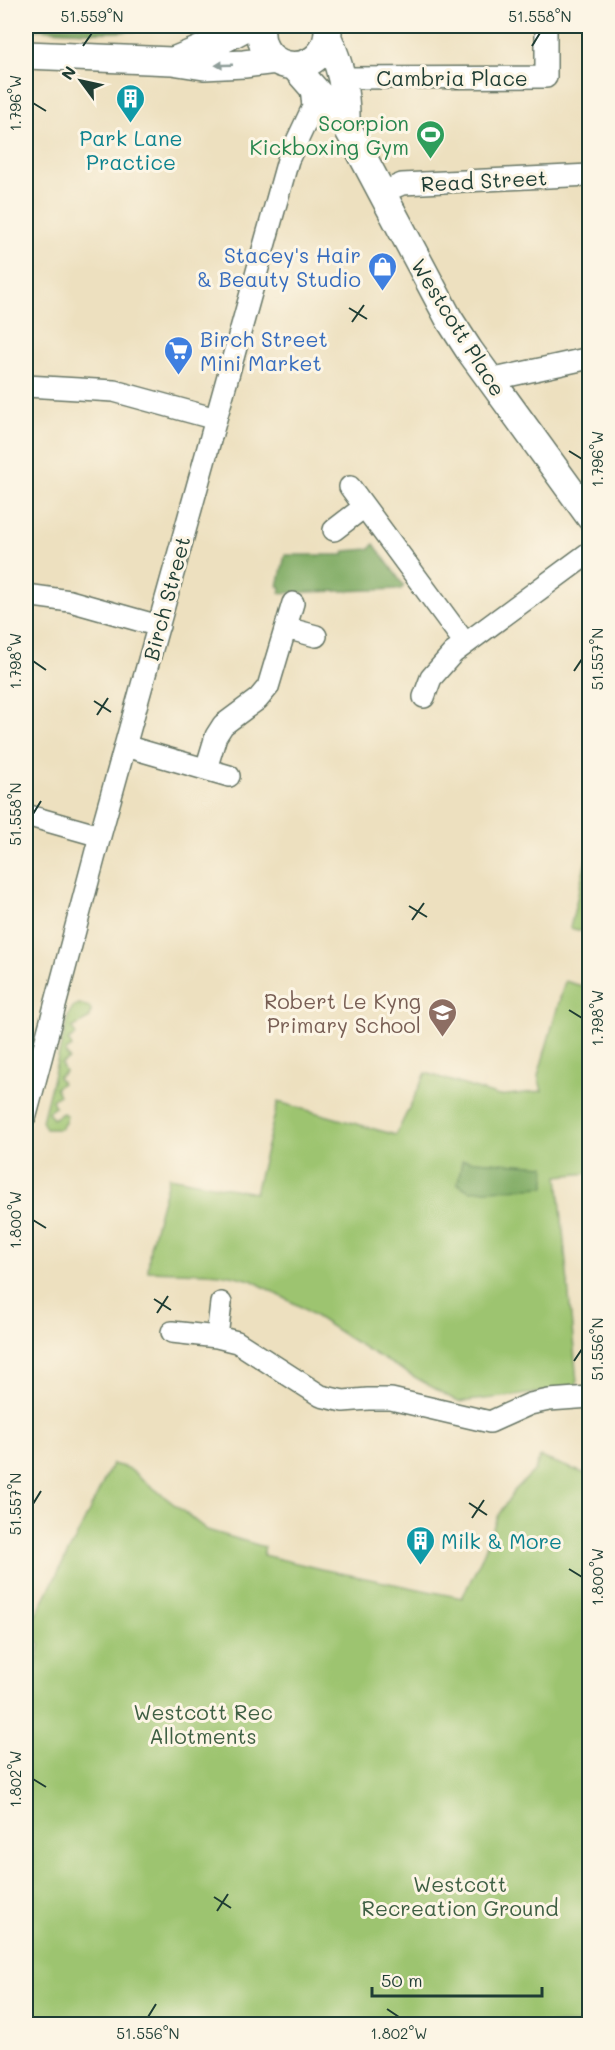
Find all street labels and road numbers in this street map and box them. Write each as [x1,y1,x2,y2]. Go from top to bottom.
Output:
street label: Cambria Place [376,64,528,91]
street label: Read Street [420,163,548,197]
street label: Westcott Place [406,253,512,401]
street label: Birch Street [136,533,196,663]

